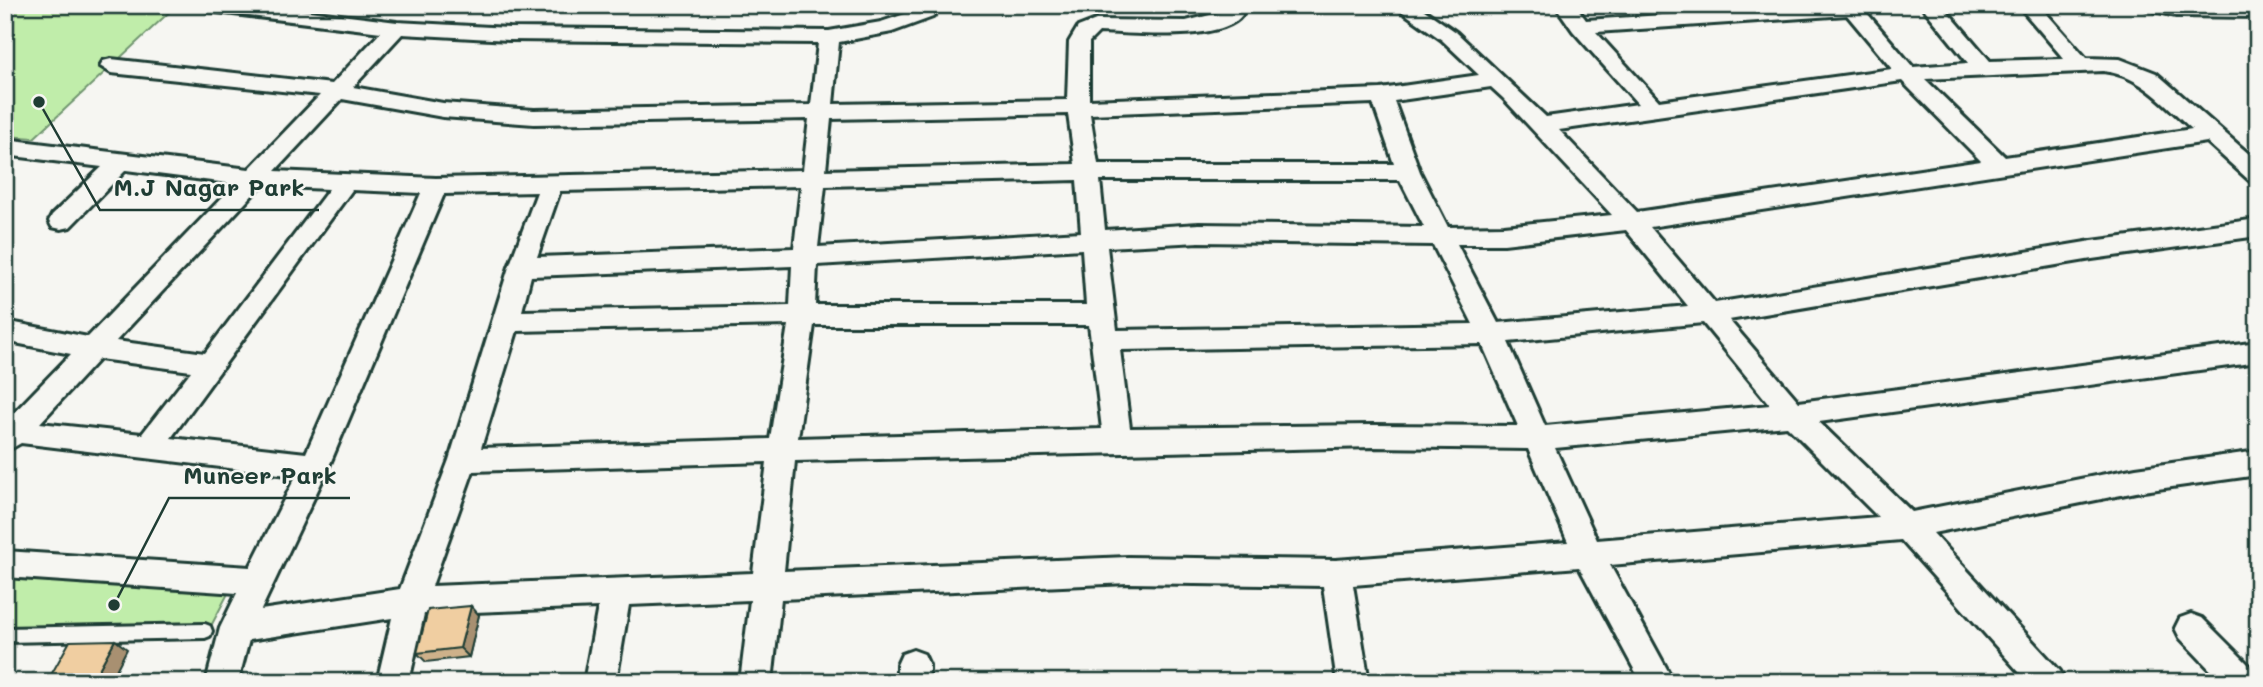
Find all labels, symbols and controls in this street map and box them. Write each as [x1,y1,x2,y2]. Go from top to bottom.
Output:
callout: M.J Nagar Park [100,165,319,210]
text: M.J Nagar Park [114,171,304,202]
callout: Muneer Park [169,453,350,498]
text: Muneer Park [183,459,337,490]

